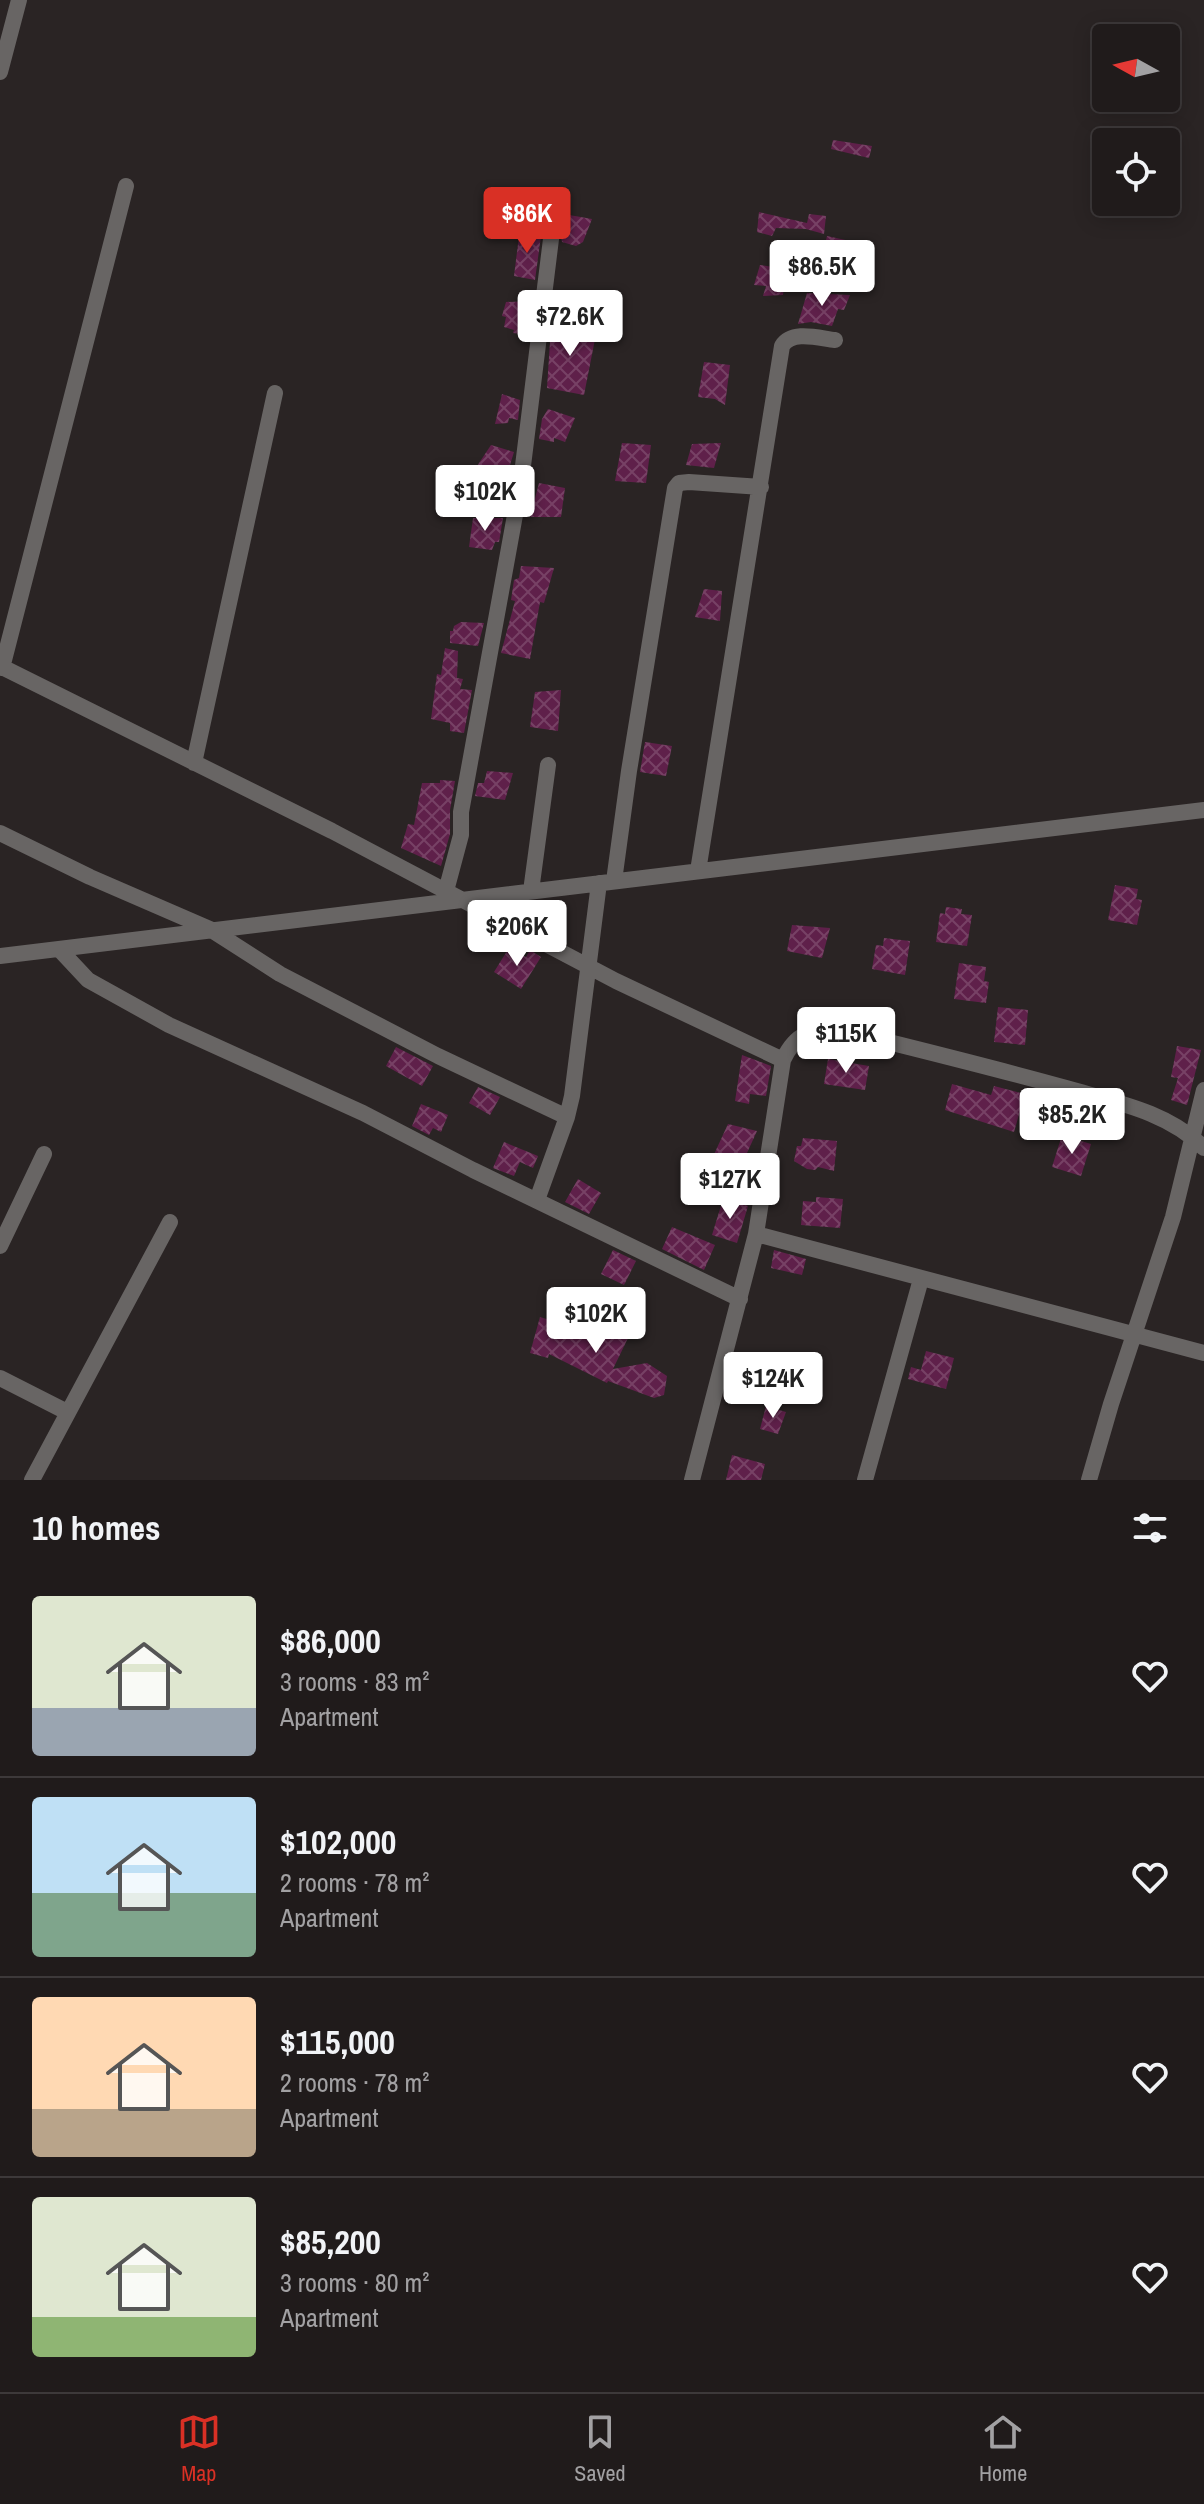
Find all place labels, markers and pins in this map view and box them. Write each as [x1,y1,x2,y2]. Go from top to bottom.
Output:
pin: $86K [480,187,574,255]
pin: $86.5K [757,240,887,308]
pin: $72.6K [505,290,635,358]
pin: $102K [429,465,541,533]
pin: $206K [461,900,573,968]
pin: $115K [790,1007,902,1075]
pin: $85.2K [1007,1088,1137,1156]
pin: $127K [674,1153,786,1221]
pin: $102K [540,1287,652,1355]
pin: $124K [717,1352,829,1420]

